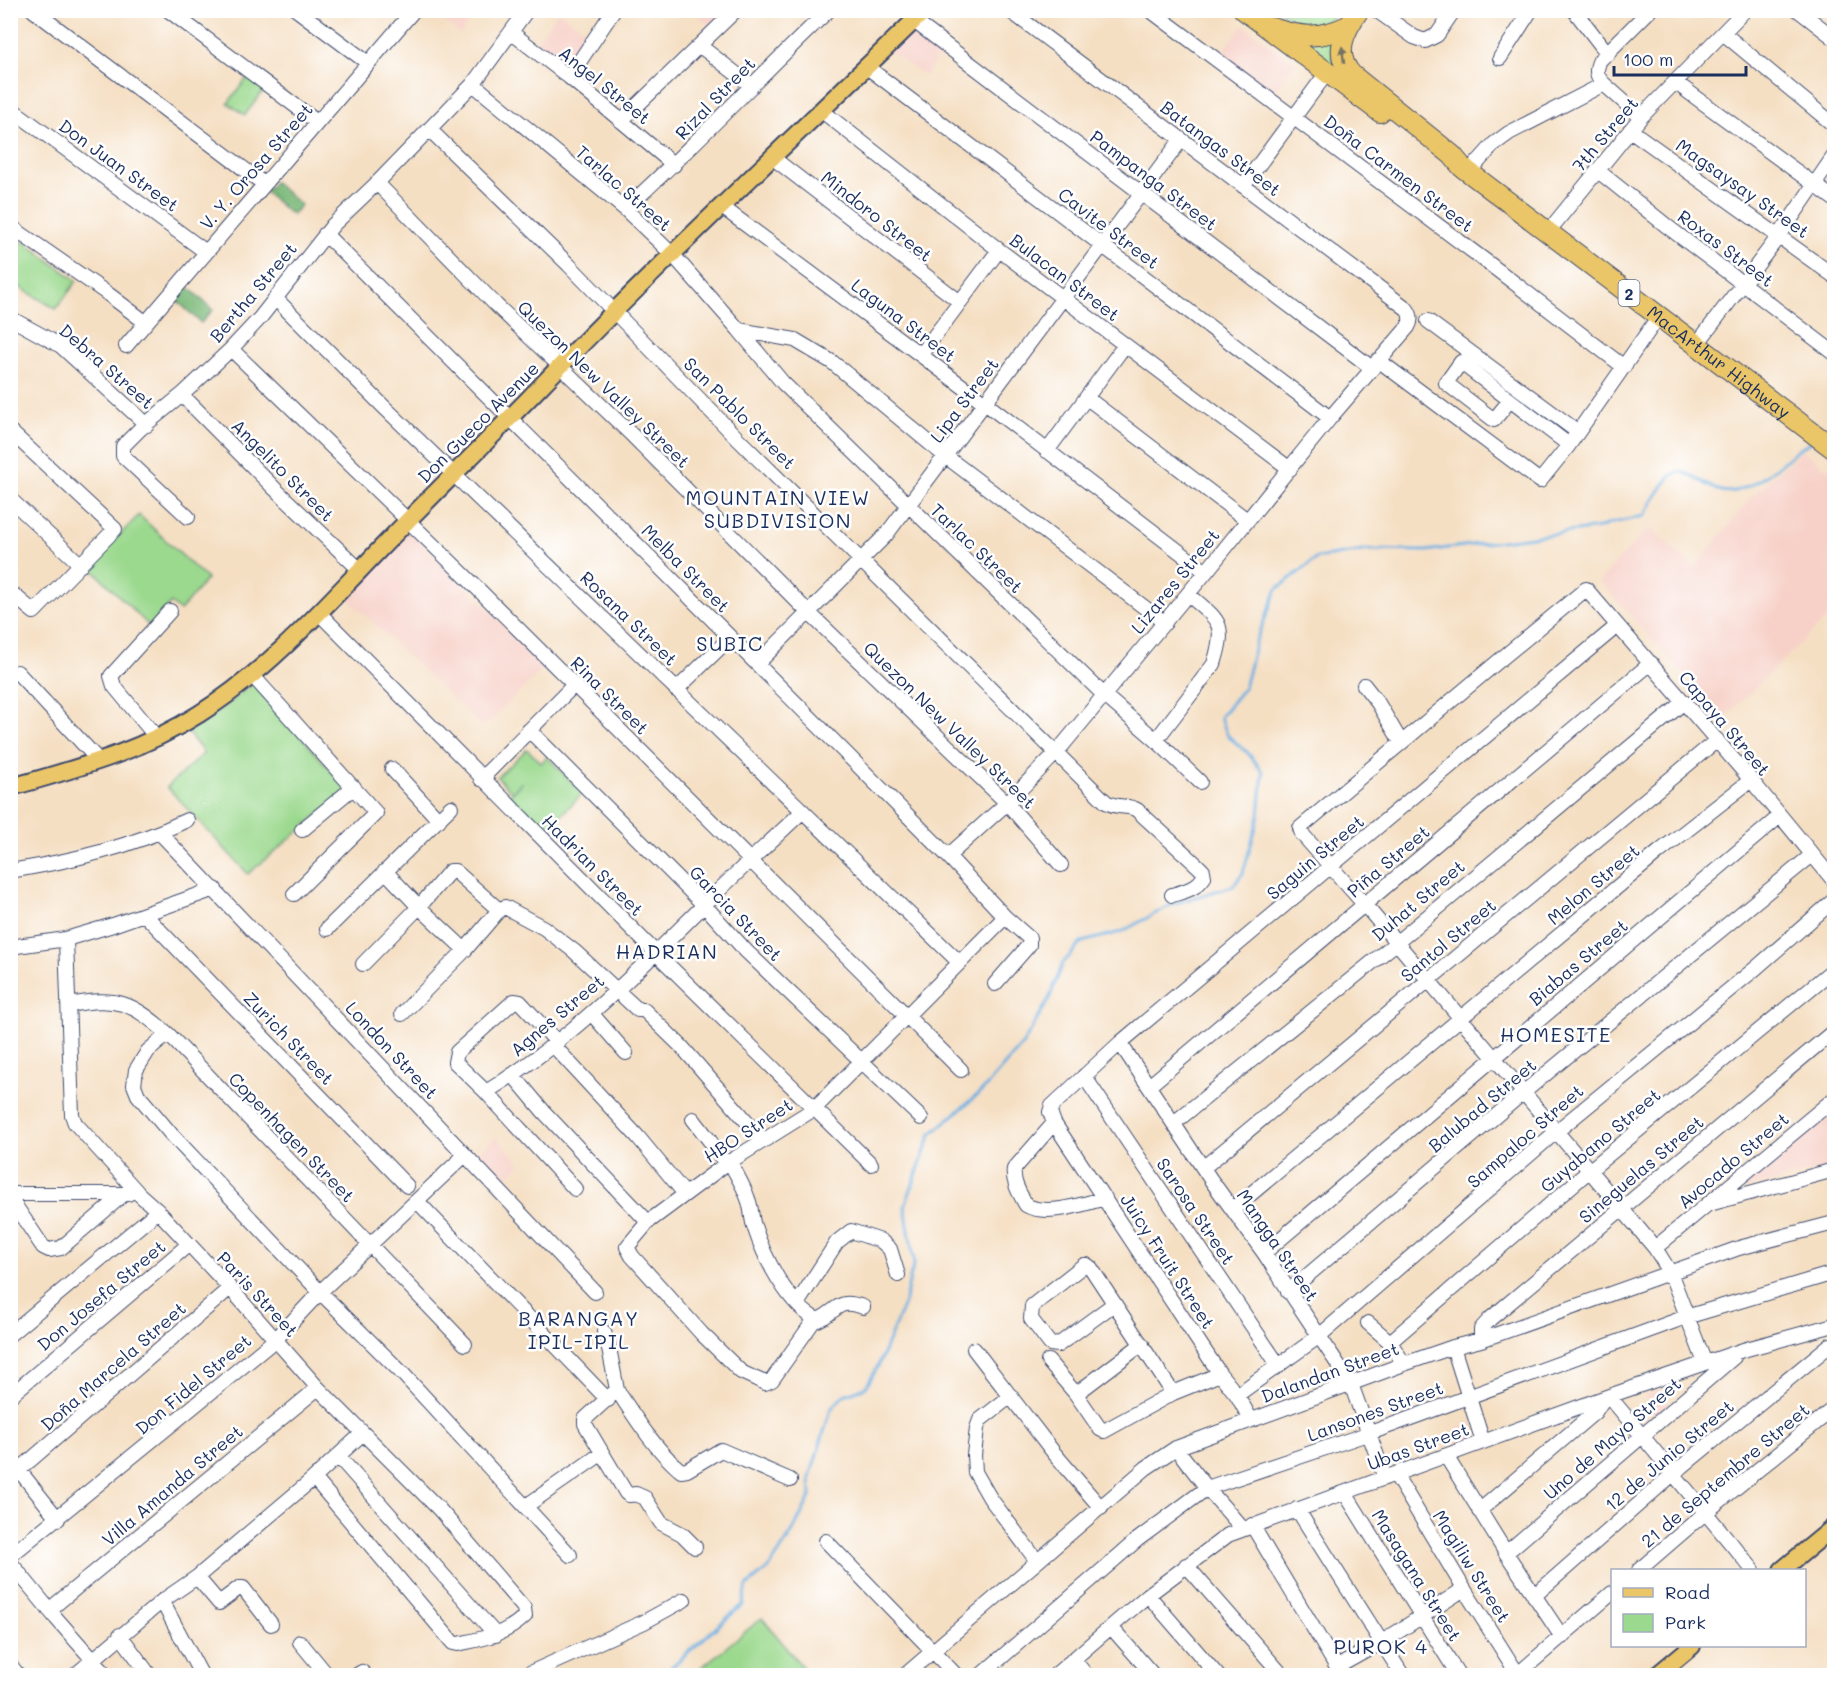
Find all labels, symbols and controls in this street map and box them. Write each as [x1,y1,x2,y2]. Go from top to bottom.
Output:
scale bar [1614,39,1746,77]
street label: Angel Street [554,41,656,129]
one-way arrow [1338,45,1348,64]
text: 100 m [1623,47,1673,71]
street label: Rizal Street [670,52,760,144]
street label: 7th Street [1567,91,1643,177]
street label: Batangas Street [1156,95,1286,201]
street label: V. Y. Orosa Street [194,97,318,235]
street label: Doña Carmen Street [1319,109,1479,237]
street label: Don Juan Street [54,113,184,217]
street label: Pampanga Street [1085,124,1223,236]
street label: Magsaysay Street [1671,133,1815,243]
street label: Tarlac Street [571,140,677,236]
street label: Mindoro Street [817,165,937,267]
street label: Cavite Street [1053,182,1165,274]
street label: Roxas Street [1673,204,1779,292]
street label: Bulacan Street [1005,228,1125,326]
street label: Bertha Street [204,237,302,347]
street label: Laguna Street [847,273,961,367]
road number: 2 [1618,280,1640,306]
street label: Quezon New Valley Street [513,295,695,473]
street label: MacArthur Highway [1642,300,1796,424]
street label: Debra Street [54,318,160,414]
street label: San Pablo Street [679,352,801,474]
street label: Lipa Street [924,353,1004,447]
street label: Don Gueco Avenue [412,356,544,488]
street label: Angelito Street [227,414,339,526]
district label: MOUNTAIN VIEW SUBDIVISION [686,484,870,533]
street label: Tarlac Street [926,498,1028,598]
street label: Melba Street [637,519,735,617]
street label: Lizares Street [1125,524,1225,638]
street label: Rosana Street [575,565,683,671]
district label: SUBIC [696,630,764,656]
street label: Quezon New Valley Street [859,636,1041,814]
street label: Rina Street [566,651,654,739]
street label: Capaya Street [1674,665,1776,781]
street label: Hadrian Street [537,809,649,921]
street label: Saguin Street [1261,809,1369,905]
street label: Piña Street [1342,819,1434,903]
street label: Melon Street [1542,838,1644,930]
street label: Duhat Street [1366,854,1470,946]
street label: Garcia Street [684,860,788,966]
street label: Santol Street [1395,893,1501,987]
street label: Biabas Street [1523,913,1633,1011]
district label: HADRIAN [616,938,718,964]
street label: Agnes Street [505,969,609,1061]
street label: Zurich Street [239,986,339,1090]
street label: London Street [341,996,443,1104]
district label: HOMESITE [1500,1021,1612,1047]
street label: Balubad Street [1423,1053,1541,1157]
street label: Copenhagen Street [224,1067,360,1207]
street label: Sampaloc Street [1462,1079,1588,1193]
street label: Guyabano Street [1535,1083,1665,1197]
street label: HBO Street [699,1092,797,1168]
street label: Avocado Street [1673,1107,1793,1213]
street label: Sineguelas Street [1574,1110,1708,1228]
street label: Sarosa Street [1151,1153,1241,1269]
street label: Mangga Street [1232,1184,1324,1306]
street label: Juicy Fruit Street [1115,1189,1221,1333]
street label: Don Josefa Street [32,1234,170,1356]
street label: Paris Street [212,1246,304,1342]
street label: Doña Marcela Street [35,1296,191,1436]
district label: BARANGAY IPIL-IPIL [518,1305,640,1354]
street label: Don Fidel Street [130,1328,256,1440]
street label: Dalandan Street [1258,1336,1402,1408]
street label: Uno de Mayo Street [1538,1371,1686,1505]
street label: Lansones Street [1304,1375,1446,1447]
street label: 12 de Junio Street [1600,1394,1738,1516]
street label: 21 de Septembre Street [1636,1397,1814,1553]
street label: Ubas Street [1364,1417,1472,1475]
street label: Villa Amanda Street [97,1419,247,1551]
street label: Masagana Street [1367,1504,1467,1646]
street label: Magiliw Street [1428,1505,1516,1627]
legend [1611,1569,1806,1647]
text: Road [1665,1580,1710,1604]
text: Park [1665,1610,1706,1634]
district label: PUROK 4 [1334,1633,1429,1659]

